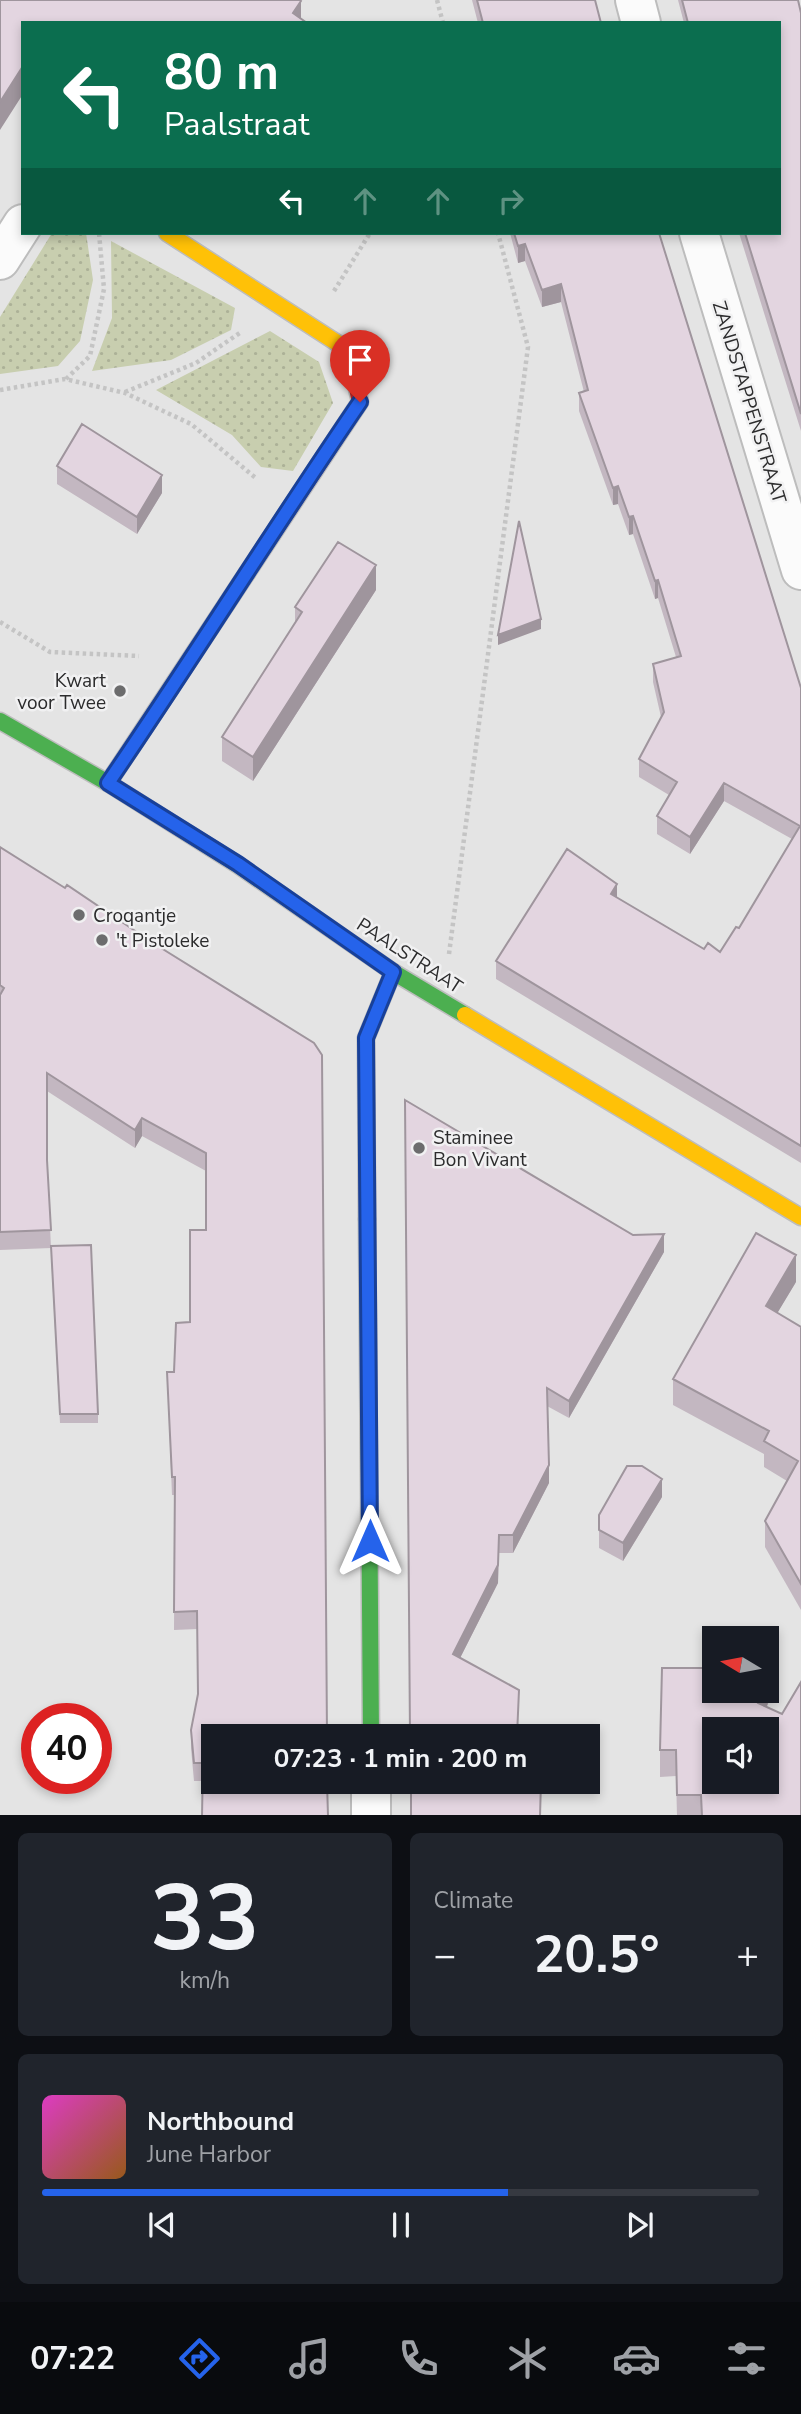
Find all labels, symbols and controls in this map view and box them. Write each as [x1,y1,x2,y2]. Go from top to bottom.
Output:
text: 80 m [164,39,279,106]
icon: left [49,49,140,140]
text: Paalstraat [164,103,310,146]
icon: left [273,182,311,220]
icon: ahead [346,182,384,220]
icon: ahead [419,182,457,220]
icon: right [492,182,530,220]
street label: ZANDSTAPPENSTRAAT [706,298,792,507]
pin [330,330,390,402]
icon: arrive [341,341,379,379]
place label: Kwart voor Twee [17,668,106,716]
marker: Kwart voor Twee [112,683,128,699]
place label: Croqantje [93,903,176,929]
marker: Croqantje [71,907,87,923]
street label: PAALSTRAAT [351,912,468,1000]
place label: 't Pistoleke [116,928,209,954]
marker: 't Pistoleke [94,932,110,948]
place label: Staminee Bon Vivant [433,1125,527,1173]
marker: Staminee Bon Vivant [411,1140,427,1156]
position arrow [333,1504,407,1578]
north arrow [702,1626,779,1703]
map controls [702,1626,779,1794]
speed limit sign: 40 [21,1703,112,1794]
button: sound [702,1717,779,1794]
text: 07:23 · 1 min · 200 m [274,1741,527,1776]
text: 33 [150,1857,259,1981]
text: Climate [434,1885,513,1916]
text: 20.5° [533,1919,659,1990]
text: − [434,1930,456,1981]
text: + [736,1930,759,1981]
text: km/h [179,1965,230,1996]
text: Northbound [147,2104,294,2139]
text: June Harbor [147,2139,271,2170]
icon: previous [143,2206,181,2244]
icon: pause [382,2206,420,2244]
icon: next [621,2206,659,2244]
icon: directions [175,2334,224,2383]
icon: music [285,2334,334,2383]
icon: phone [394,2334,443,2383]
icon: climate [503,2334,552,2383]
icon: car [612,2334,661,2383]
icon: filters [722,2334,771,2383]
text: 07:22 [30,2337,115,2380]

